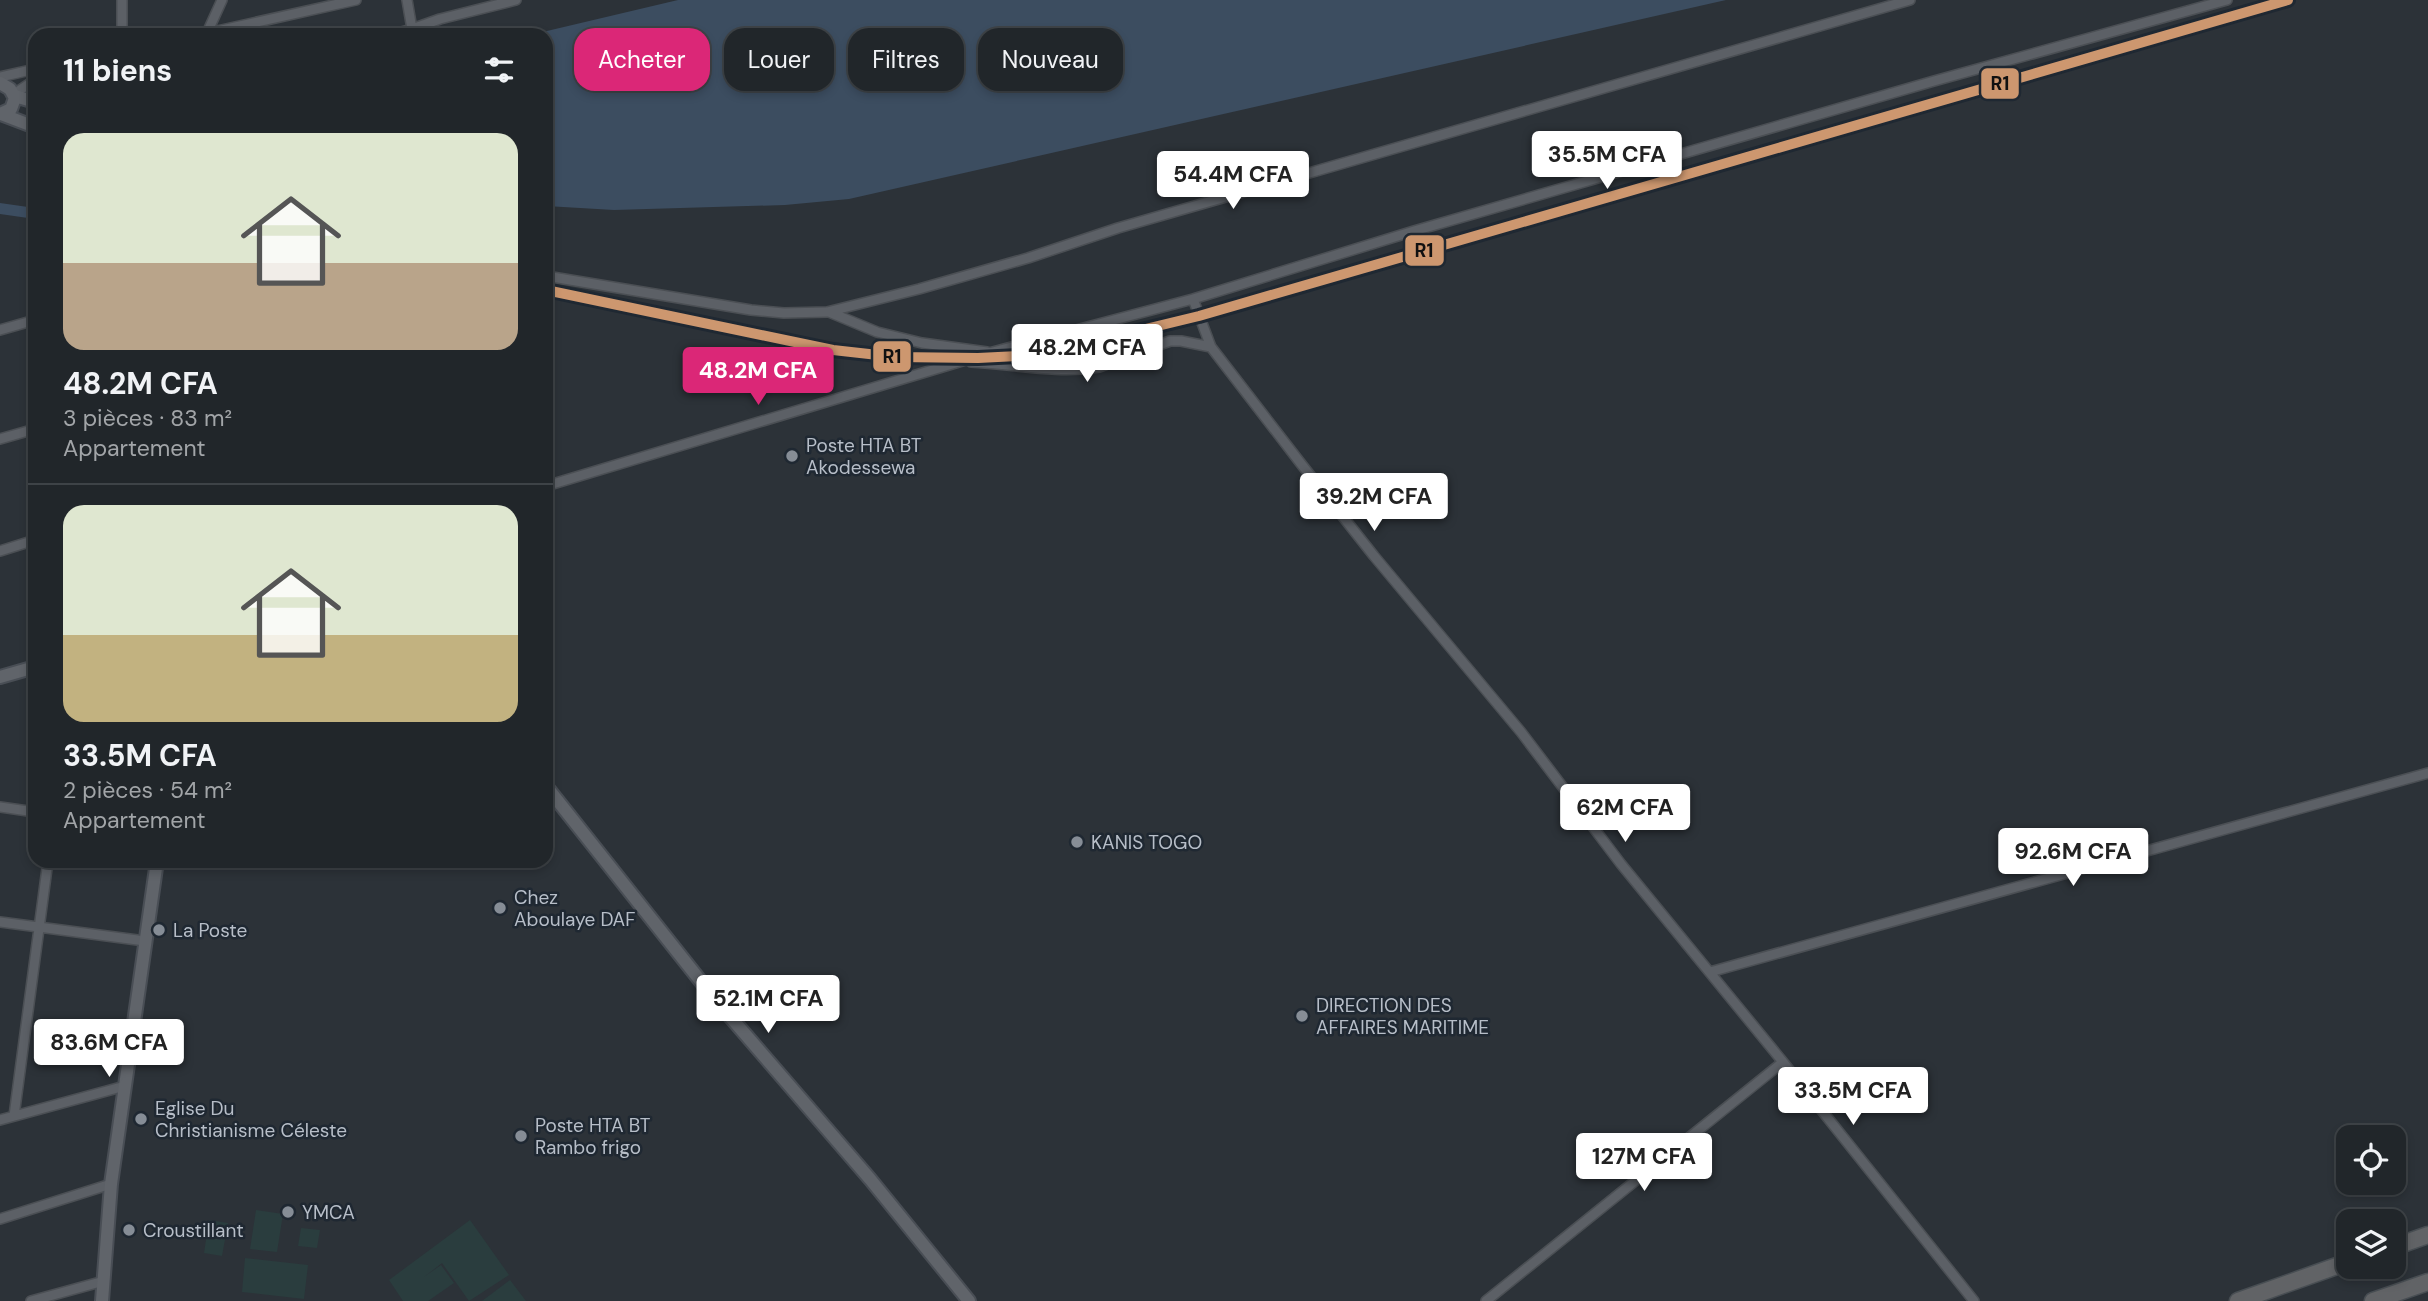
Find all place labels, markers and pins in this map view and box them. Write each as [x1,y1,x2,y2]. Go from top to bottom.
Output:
pin: 35.5M CFA [1527,132,1687,191]
pin: 54.4M CFA [1153,152,1313,211]
pin: 48.2M CFA [1007,324,1167,384]
pin: 48.2M CFA [678,348,838,407]
place label: Poste HTA BT Akodessewa [806,433,922,480]
marker: Poste HTA BT Akodessewa [784,448,800,464]
pin: 39.2M CFA [1294,474,1454,533]
pin: 62M CFA [1560,784,1690,844]
pin: 92.6M CFA [1993,828,2153,888]
place label: KANIS TOGO [1091,830,1202,855]
marker: KANIS TOGO [1069,834,1085,850]
place label: Chez Aboulaye DAF [514,885,635,932]
marker: Chez Aboulaye DAF [492,900,508,916]
place label: La Poste [173,918,247,943]
marker: La Poste [151,922,167,938]
pin: 52.1M CFA [688,976,848,1035]
place label: DIRECTION DES AFFAIRES MARITIME [1316,993,1489,1040]
marker: DIRECTION DES AFFAIRES MARITIME [1294,1008,1310,1024]
pin: 83.6M CFA [29,1020,189,1079]
pin: 33.5M CFA [1773,1068,1933,1127]
place label: Eglise Du Christianisme Céleste [155,1096,347,1143]
marker: Eglise Du Christianisme Céleste [133,1111,149,1127]
place label: Poste HTA BT Rambo frigo [535,1113,651,1160]
marker: Poste HTA BT Rambo frigo [513,1128,529,1144]
pin: 127M CFA [1572,1134,1716,1193]
place label: YMCA [302,1200,355,1225]
marker: YMCA [280,1204,296,1220]
place label: Croustillant [143,1218,244,1243]
marker: Croustillant [121,1222,137,1238]

